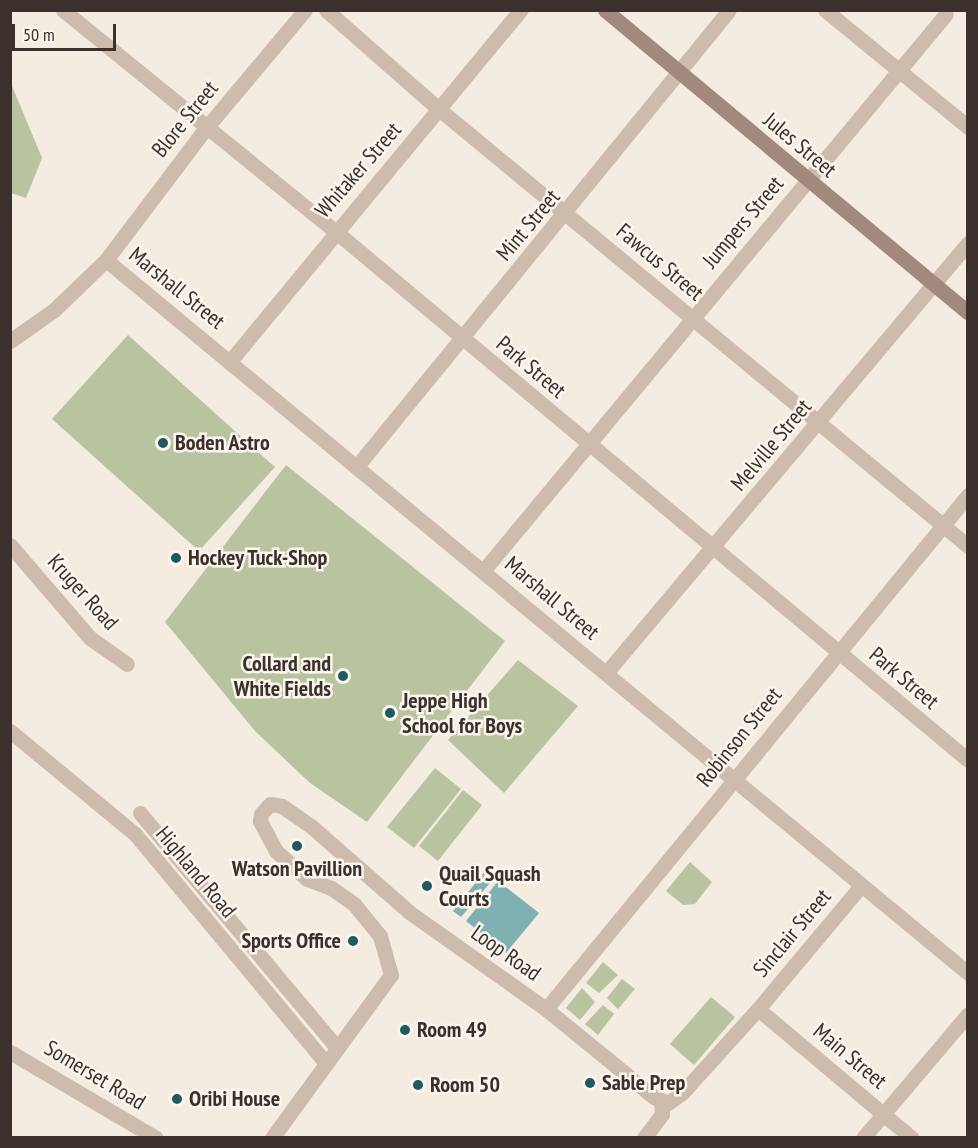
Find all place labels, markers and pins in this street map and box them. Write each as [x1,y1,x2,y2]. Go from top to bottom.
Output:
place label: Boden Astro [175,430,271,456]
marker: Boden Astro [156,436,170,450]
place label: Hockey Tuck-Shop [188,545,329,571]
marker: Hockey Tuck-Shop [169,551,183,565]
place label: Collard and White Fields [234,650,331,702]
marker: Collard and White Fields [336,669,350,683]
place label: Jeppe High School for Boys [402,687,522,738]
marker: Jeppe High School for Boys [383,706,397,720]
marker: Watson Pavillion [290,839,304,853]
place label: Watson Pavillion [232,856,362,882]
place label: Quail Squash Courts [439,860,541,912]
marker: Quail Squash Courts [420,879,434,893]
place label: Sports Office [241,928,341,954]
marker: Sports Office [346,934,360,948]
place label: Room 49 [417,1017,487,1043]
marker: Room 49 [398,1023,412,1037]
place label: Sable Prep [602,1070,685,1096]
place label: Room 50 [430,1072,500,1098]
marker: Sable Prep [583,1076,597,1090]
marker: Room 50 [411,1078,425,1092]
place label: Oribi House [189,1086,280,1112]
marker: Oribi House [170,1092,184,1106]

